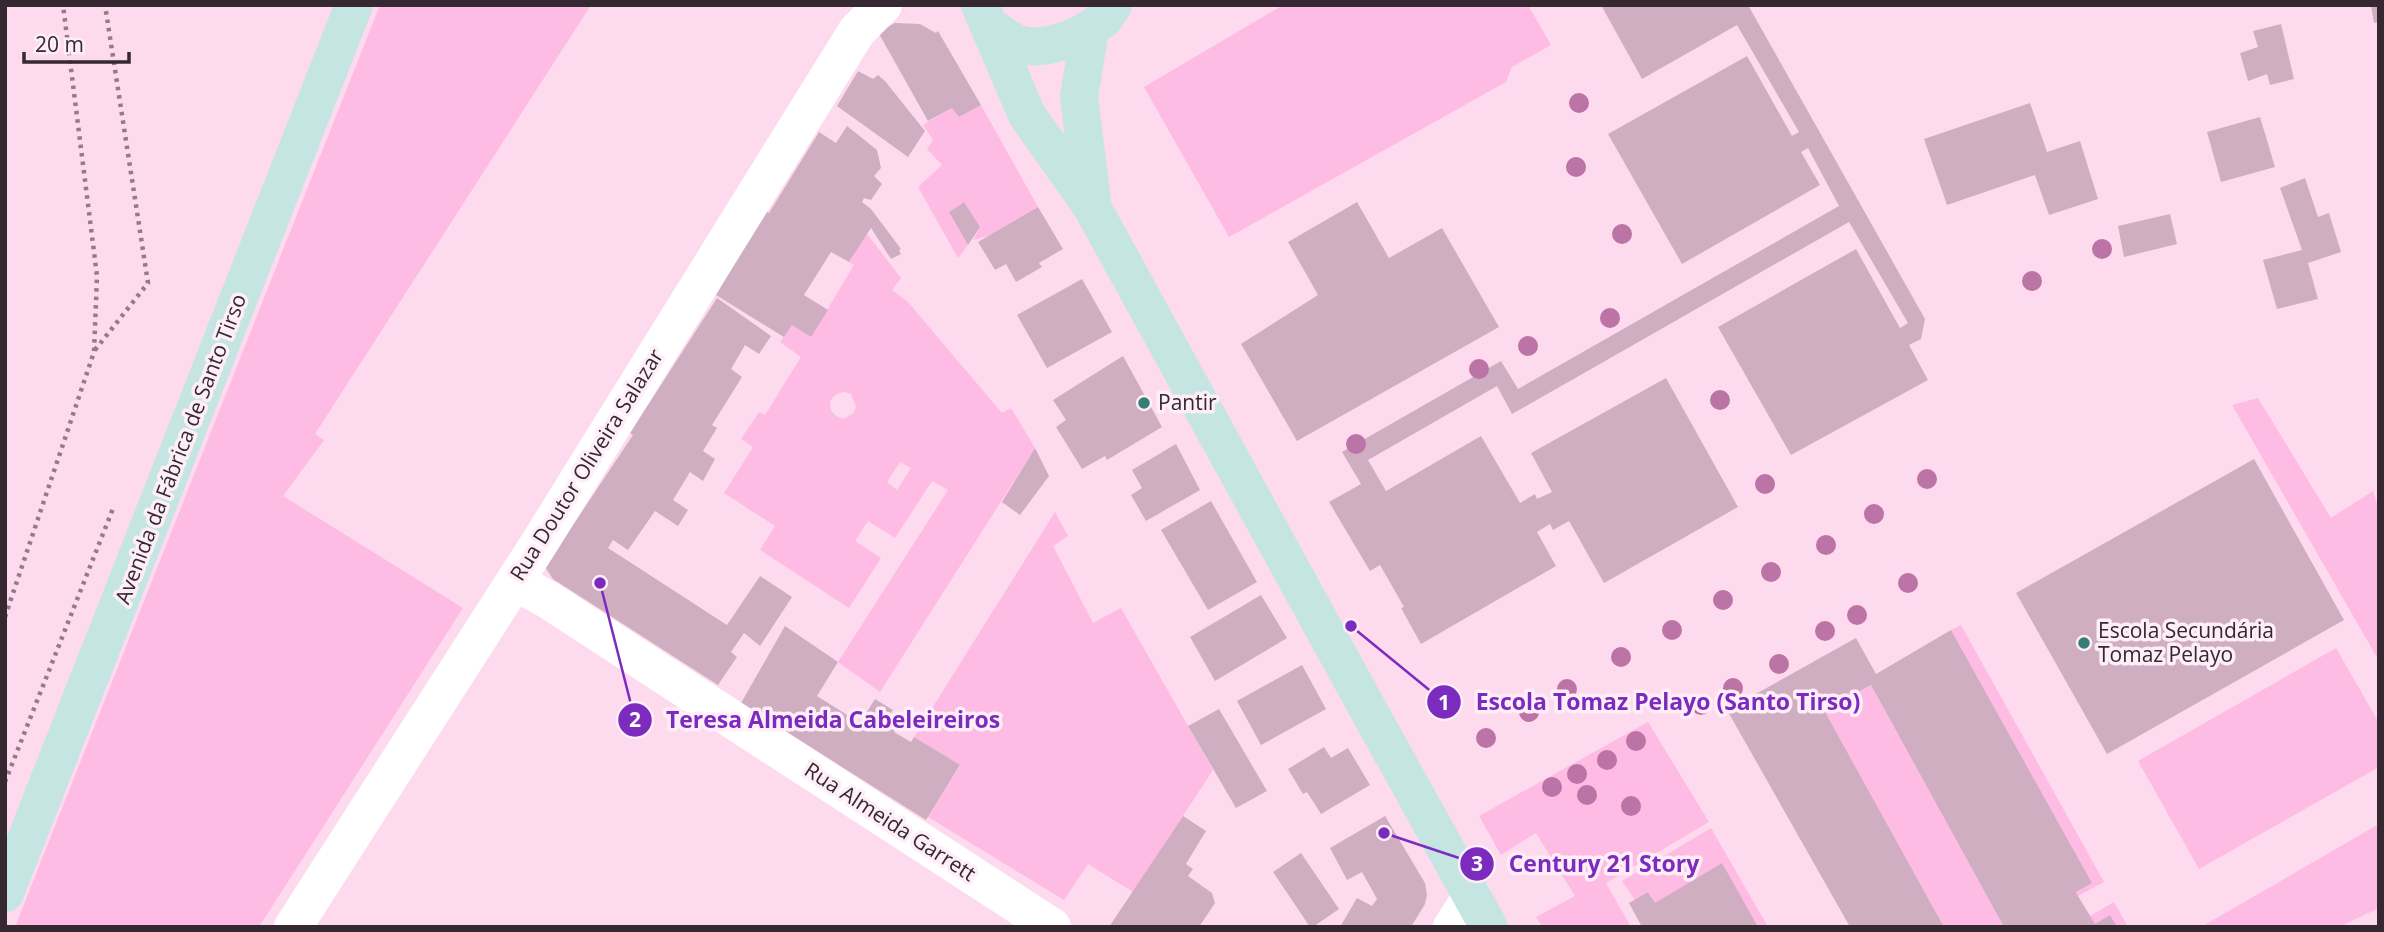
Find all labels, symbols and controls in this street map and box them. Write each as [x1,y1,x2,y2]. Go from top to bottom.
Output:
scale bar [24,21,130,65]
text: 20 m [35,30,84,58]
street label: Avenida da Fábrica de Santo Tirso [108,290,252,608]
street label: Rua Doutor Oliveira Salazar [503,343,669,586]
place label: Pantir [1158,388,1217,416]
marker: Pantir [1136,395,1152,411]
place label: Escola Secundária Tomaz Pelayo [2098,616,2274,668]
marker: Escola Secundária Tomaz Pelayo [2076,635,2092,651]
callout: Escola Tomaz Pelayo (Santo Tirso) [1427,680,1875,724]
text: Escola Tomaz Pelayo (Santo Tirso) [1476,685,1860,717]
text: 1 [1438,688,1450,716]
callout: Teresa Almeida Cabeleireiros [617,698,1014,742]
text: Teresa Almeida Cabeleireiros [666,703,1000,735]
text: 2 [629,705,641,733]
street label: Rua Almeida Garrett [800,755,982,887]
callout: Century 21 Story [1460,842,1714,886]
text: Century 21 Story [1509,847,1700,879]
text: 3 [1471,849,1483,877]

